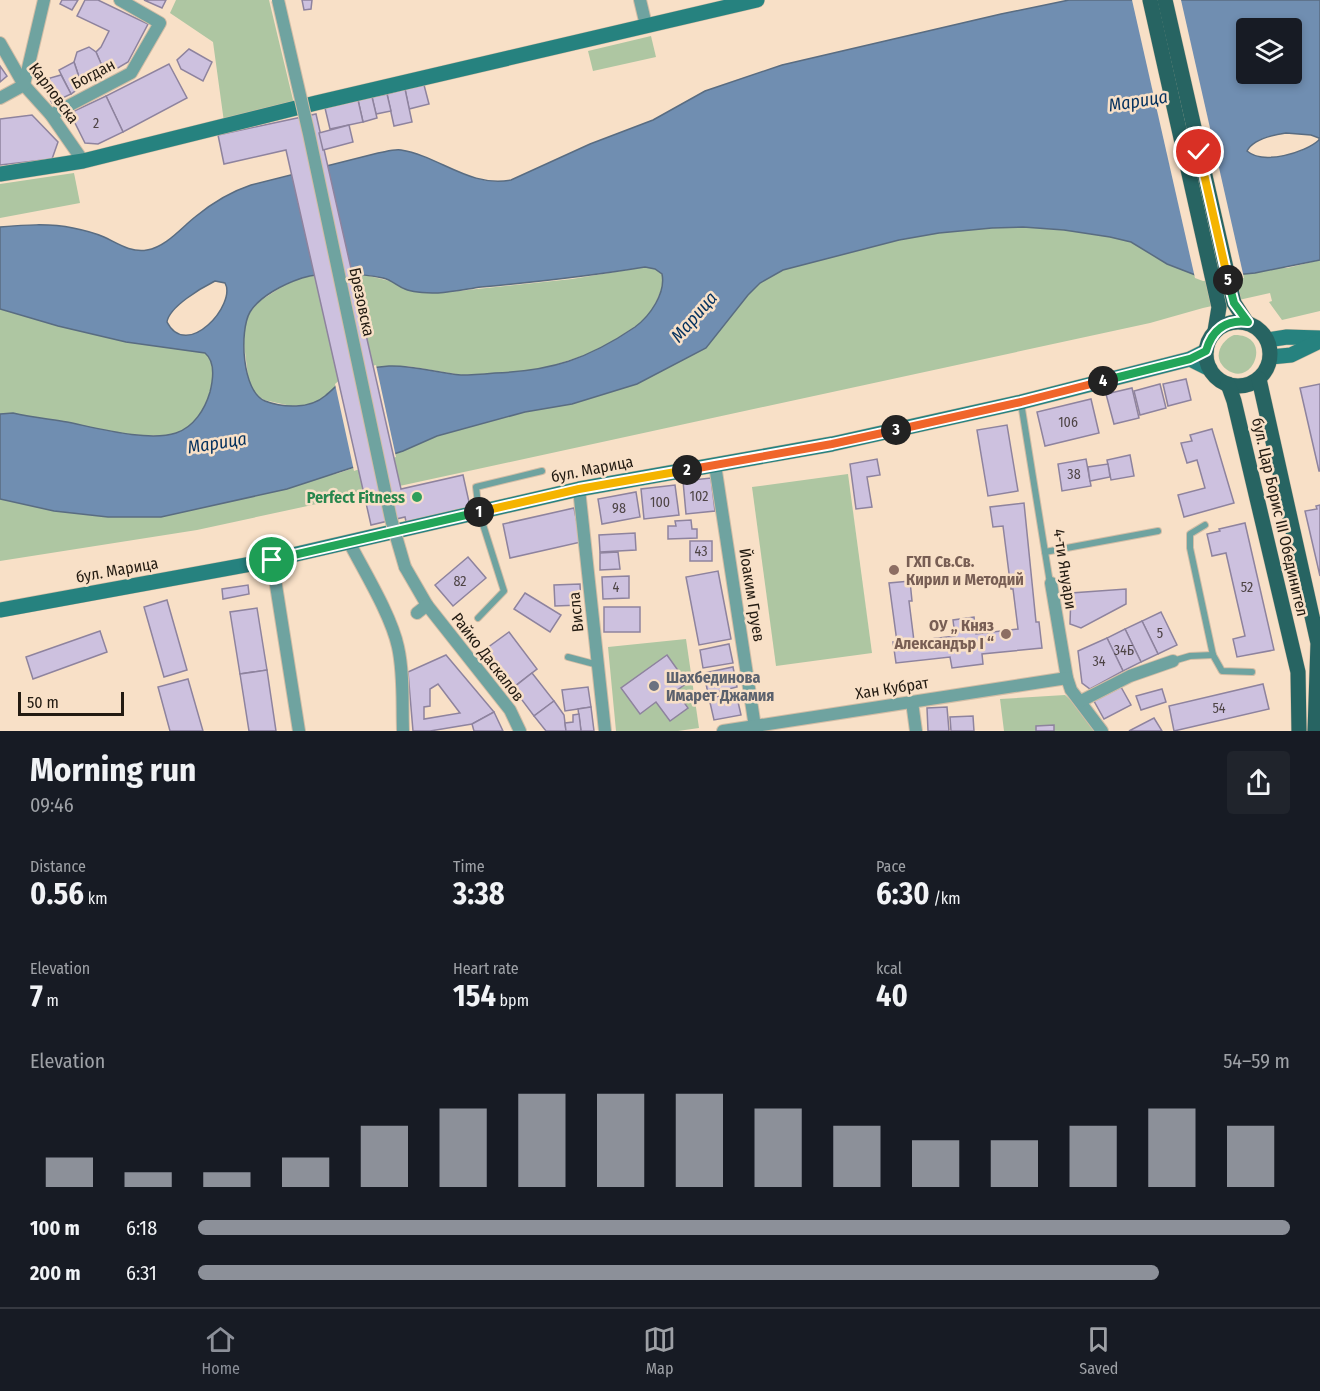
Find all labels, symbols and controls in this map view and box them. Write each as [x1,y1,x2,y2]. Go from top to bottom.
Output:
map controls [1236,18,1302,84]
button: layers [1236,18,1302,84]
street label: Богдан [68,55,118,93]
street label: Карловска [25,59,83,127]
water label: Марица [1107,85,1169,117]
house number: 2 [93,115,99,132]
pin [1173,126,1224,177]
icon: check [1182,135,1215,168]
pin: 5 [1213,265,1243,295]
street label: Брезовска [345,266,379,338]
text: 5 [1224,270,1232,289]
water label: Марица [666,287,722,347]
pin: 4 [1088,366,1118,396]
text: 4 [1099,371,1107,390]
house number: 106 [1058,414,1078,431]
pin: 3 [881,415,911,445]
street label: бул. Цар Борис III Обединител [1248,416,1312,618]
text: 3 [892,420,900,439]
water label: Марица [186,427,248,459]
street label: бул. Марица [549,452,635,486]
pin: 2 [672,455,702,485]
text: 2 [683,460,691,479]
house number: 38 [1067,466,1081,483]
place label: Perfect Fitness [307,488,405,507]
house number: 102 [690,488,708,505]
marker: Perfect Fitness [410,490,424,504]
house number: 100 [650,494,670,511]
pin: 1 [464,497,494,527]
house number: 98 [612,500,626,517]
text: 1 [476,502,482,521]
street label: 4-ти Януари [1049,527,1081,611]
pin [246,534,297,585]
icon: arrive [255,543,288,576]
house number: 43 [695,543,707,560]
street label: Йоаким Груев [735,547,769,643]
place label: ГХП Св.Св. Кирил и Методий [906,552,1024,589]
street label: бул. Марица [74,553,160,587]
marker: ГХП Св.Св. Кирил и Методий [887,563,901,577]
house number: 82 [453,573,467,590]
house number: 4 [613,579,620,596]
house number: 52 [1241,579,1253,596]
street label: Висла [564,591,588,633]
street label: Райко Даскалов [448,609,528,705]
place label: ОУ „ Княз Александър I “ [893,616,994,653]
house number: 5 [1157,625,1163,642]
marker: ОУ „ Княз Александър I “ [999,627,1013,641]
house number: 34Б [1114,642,1134,659]
house number: 34 [1092,653,1106,670]
place label: Шахбединова Имарет Джамия [666,668,774,705]
street label: Хан Кубрат [854,673,931,703]
marker: Шахбединова Имарет Джамия [647,679,661,693]
scale bar [18,689,124,716]
text: 50 m [27,693,59,712]
house number: 54 [1212,700,1226,717]
text: Morning run [30,750,196,790]
button: share [1227,751,1290,814]
text: 09:46 [30,793,74,817]
text: Distance [30,857,86,876]
text: Time [453,857,485,876]
text: Pace [876,857,906,876]
text: 0.56 [30,876,84,912]
text: 3:38 [453,876,505,912]
text: 6:30 [876,876,930,912]
text: km [84,889,108,908]
text: /km [930,889,961,908]
text: Elevation [30,959,90,978]
text: Heart rate [453,959,519,978]
text: kcal [876,959,902,978]
text: 7 [30,978,43,1014]
text: 154 [453,978,496,1014]
text: 40 [876,978,908,1014]
text: m [43,991,59,1010]
text: bpm [496,991,529,1010]
text: Elevation [30,1049,105,1073]
text: 54–59 m [1223,1049,1290,1073]
text: 100 m [30,1216,80,1240]
text: 6:18 [126,1216,157,1240]
text: 200 m [30,1261,81,1285]
text: 6:31 [126,1261,157,1285]
tab: Home [202,1323,240,1378]
tab: Map [643,1323,676,1378]
tab: Saved [1079,1323,1118,1378]

